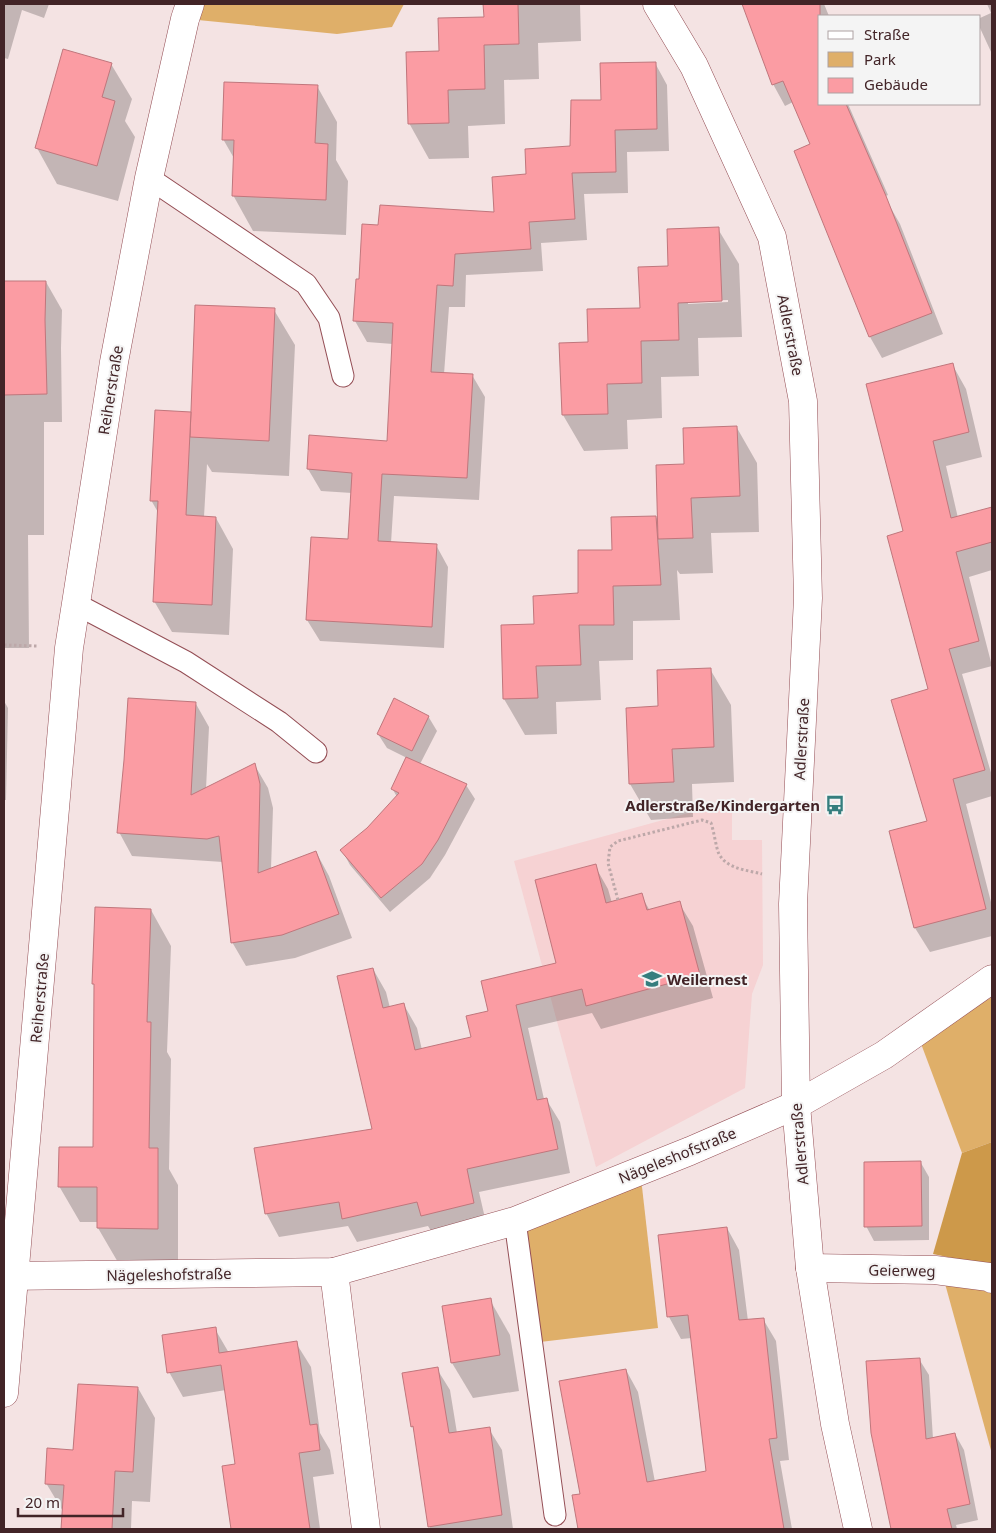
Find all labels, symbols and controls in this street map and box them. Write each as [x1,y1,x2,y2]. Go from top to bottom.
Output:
legend [818,15,981,105]
text: Straße [864,24,910,44]
text: Park [864,49,896,69]
text: Gebäude [864,74,928,94]
street label: Adlerstraße [773,293,809,377]
street label: Reiherstraße [93,344,127,436]
street label: Adlerstraße [789,697,813,781]
bus stop icon: Adlerstraße/Kindergarten [824,794,846,816]
place label: Adlerstraße/Kindergarten [625,795,820,815]
street label: Reiherstraße [25,952,53,1044]
school or university icon: Weilernest [641,968,663,990]
place label: Weilernest [667,969,748,989]
street label: Adlerstraße [785,1102,813,1186]
street label: Nägeleshofstraße [615,1122,739,1188]
street label: Geierweg [868,1259,936,1281]
street label: Nägeleshofstraße [106,1263,232,1285]
scale bar [18,1486,122,1518]
text: 20 m [25,1492,60,1512]

